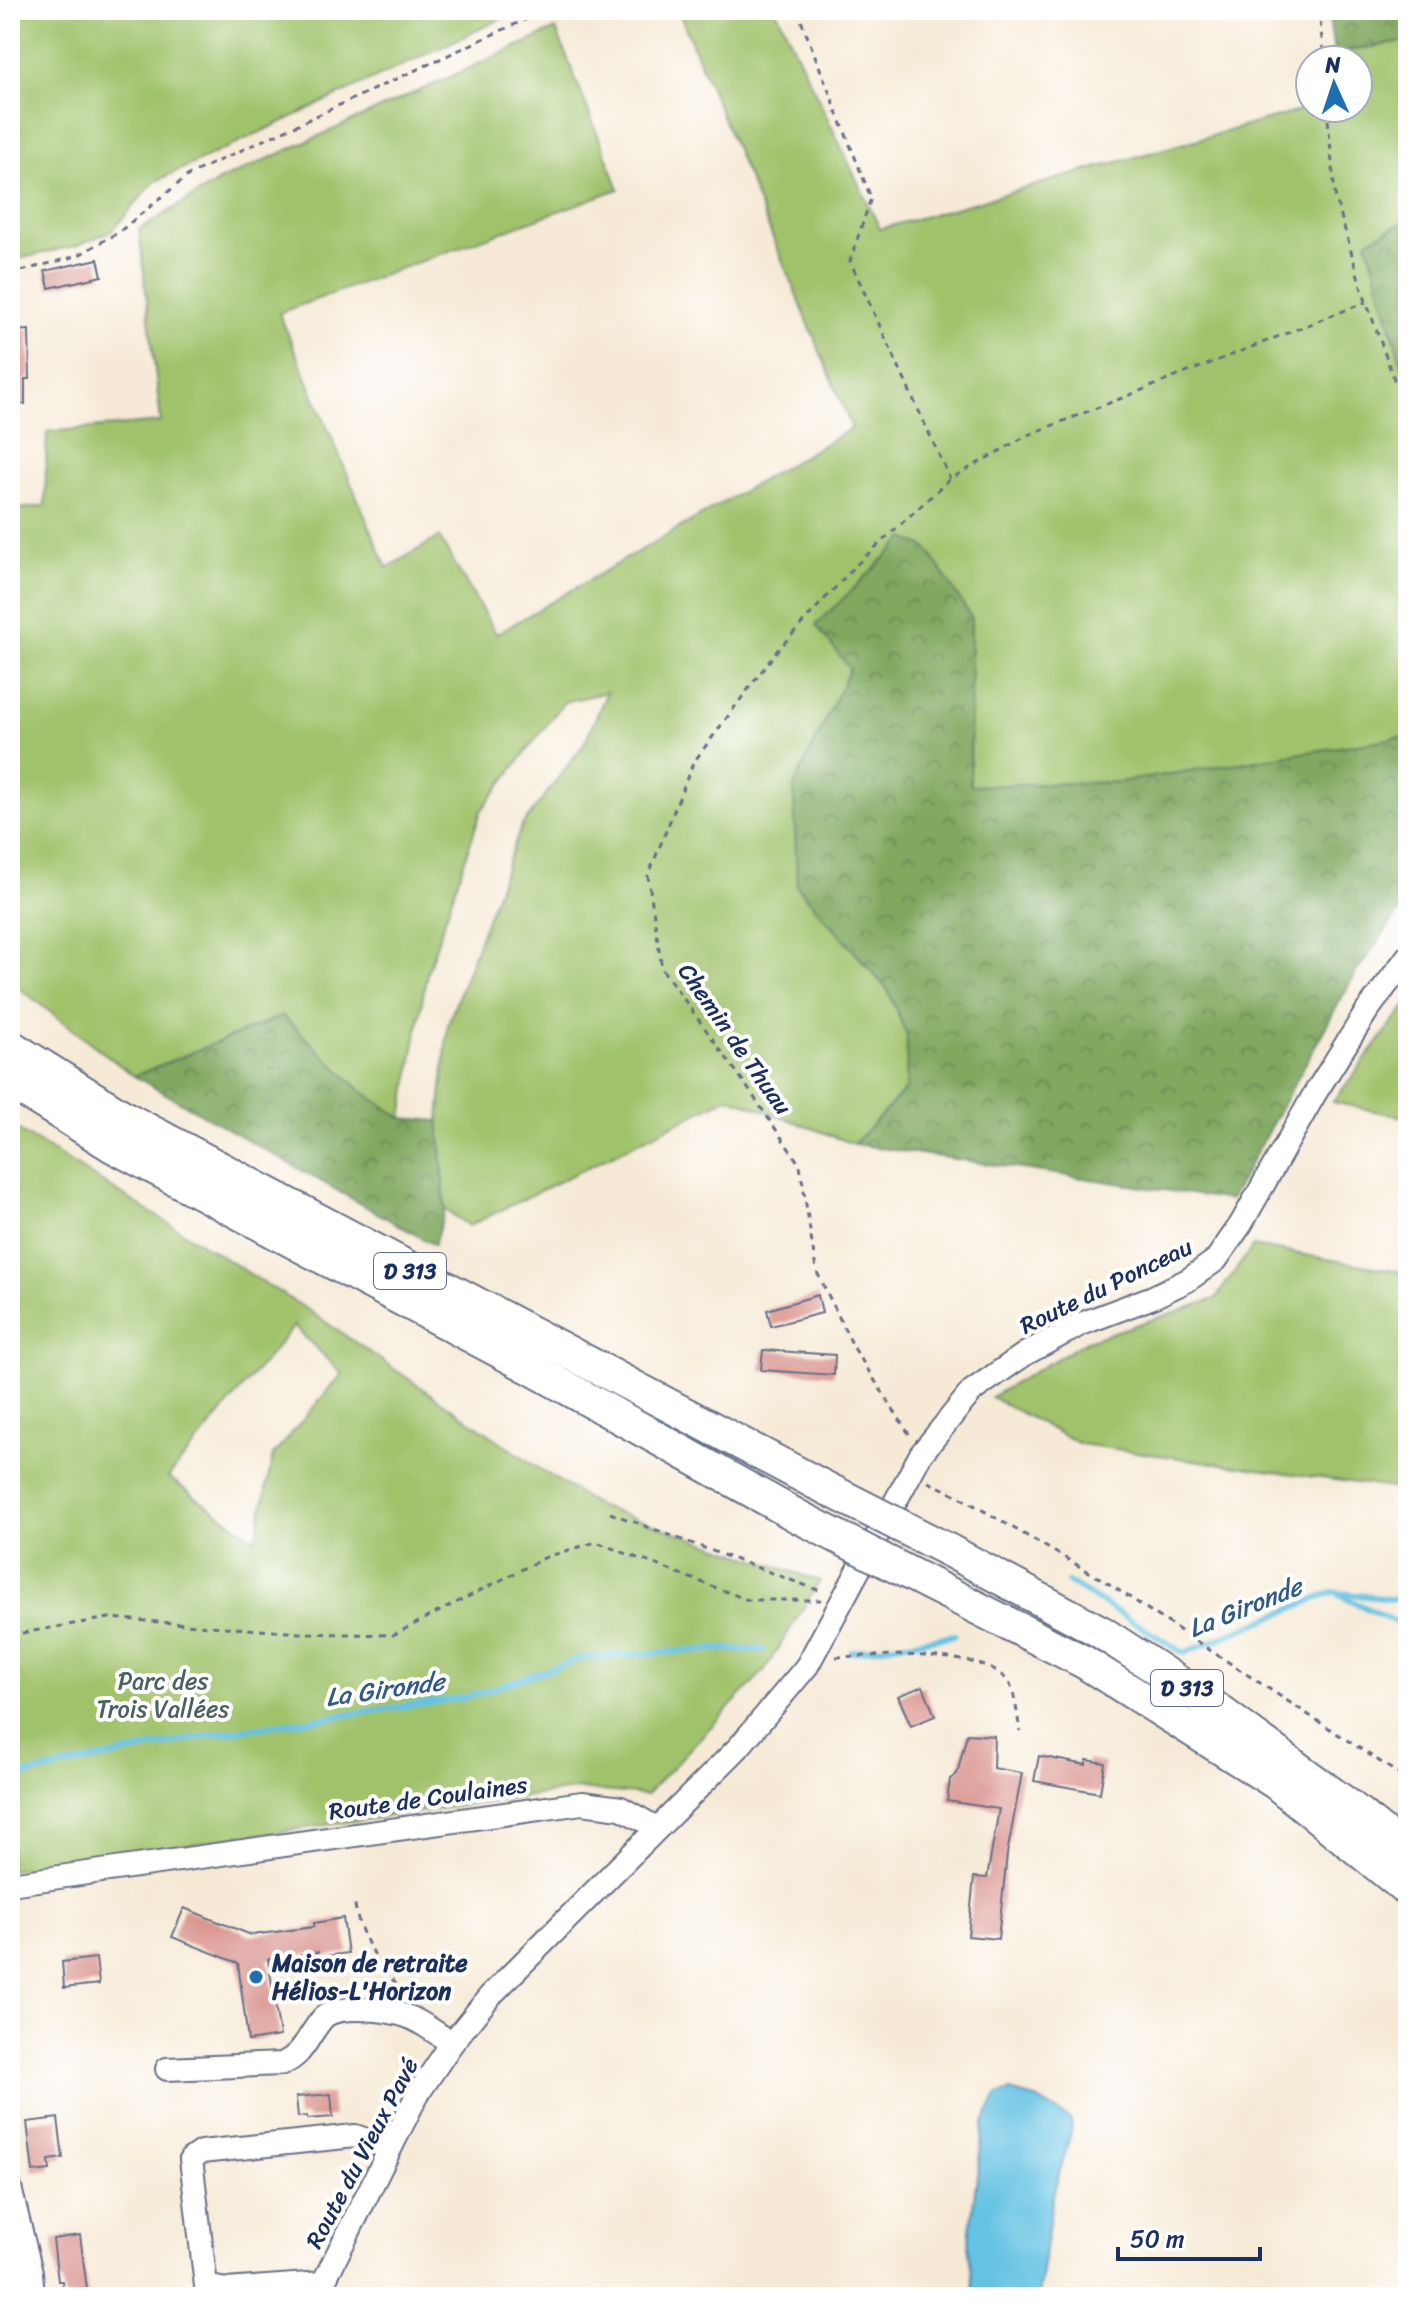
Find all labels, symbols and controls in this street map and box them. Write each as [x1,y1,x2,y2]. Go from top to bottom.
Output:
north arrow [1294,44,1374,124]
text: N [1323,45,1342,84]
street label: Chemin de Thuau [667,954,803,1124]
street label: Route du Ponceau [1012,1226,1200,1346]
road number: D 313 [374,1253,446,1289]
water label: La Gironde [1181,1562,1312,1651]
water label: La Gironde [322,1658,450,1720]
park label: Parc des Trois Vallées [97,1660,229,1730]
road number: D 313 [1151,1670,1223,1706]
street label: Route de Coulaines [326,1763,530,1833]
place label: Maison de retraite Hélios-L'Horizon [271,1942,468,2012]
marker: Maison de retraite Hélios-L'Horizon [247,1968,265,1986]
street label: Route du Vieux Pavé [294,2050,430,2256]
scale bar [1118,2211,1260,2261]
text: 50 m [1130,2218,1185,2260]

